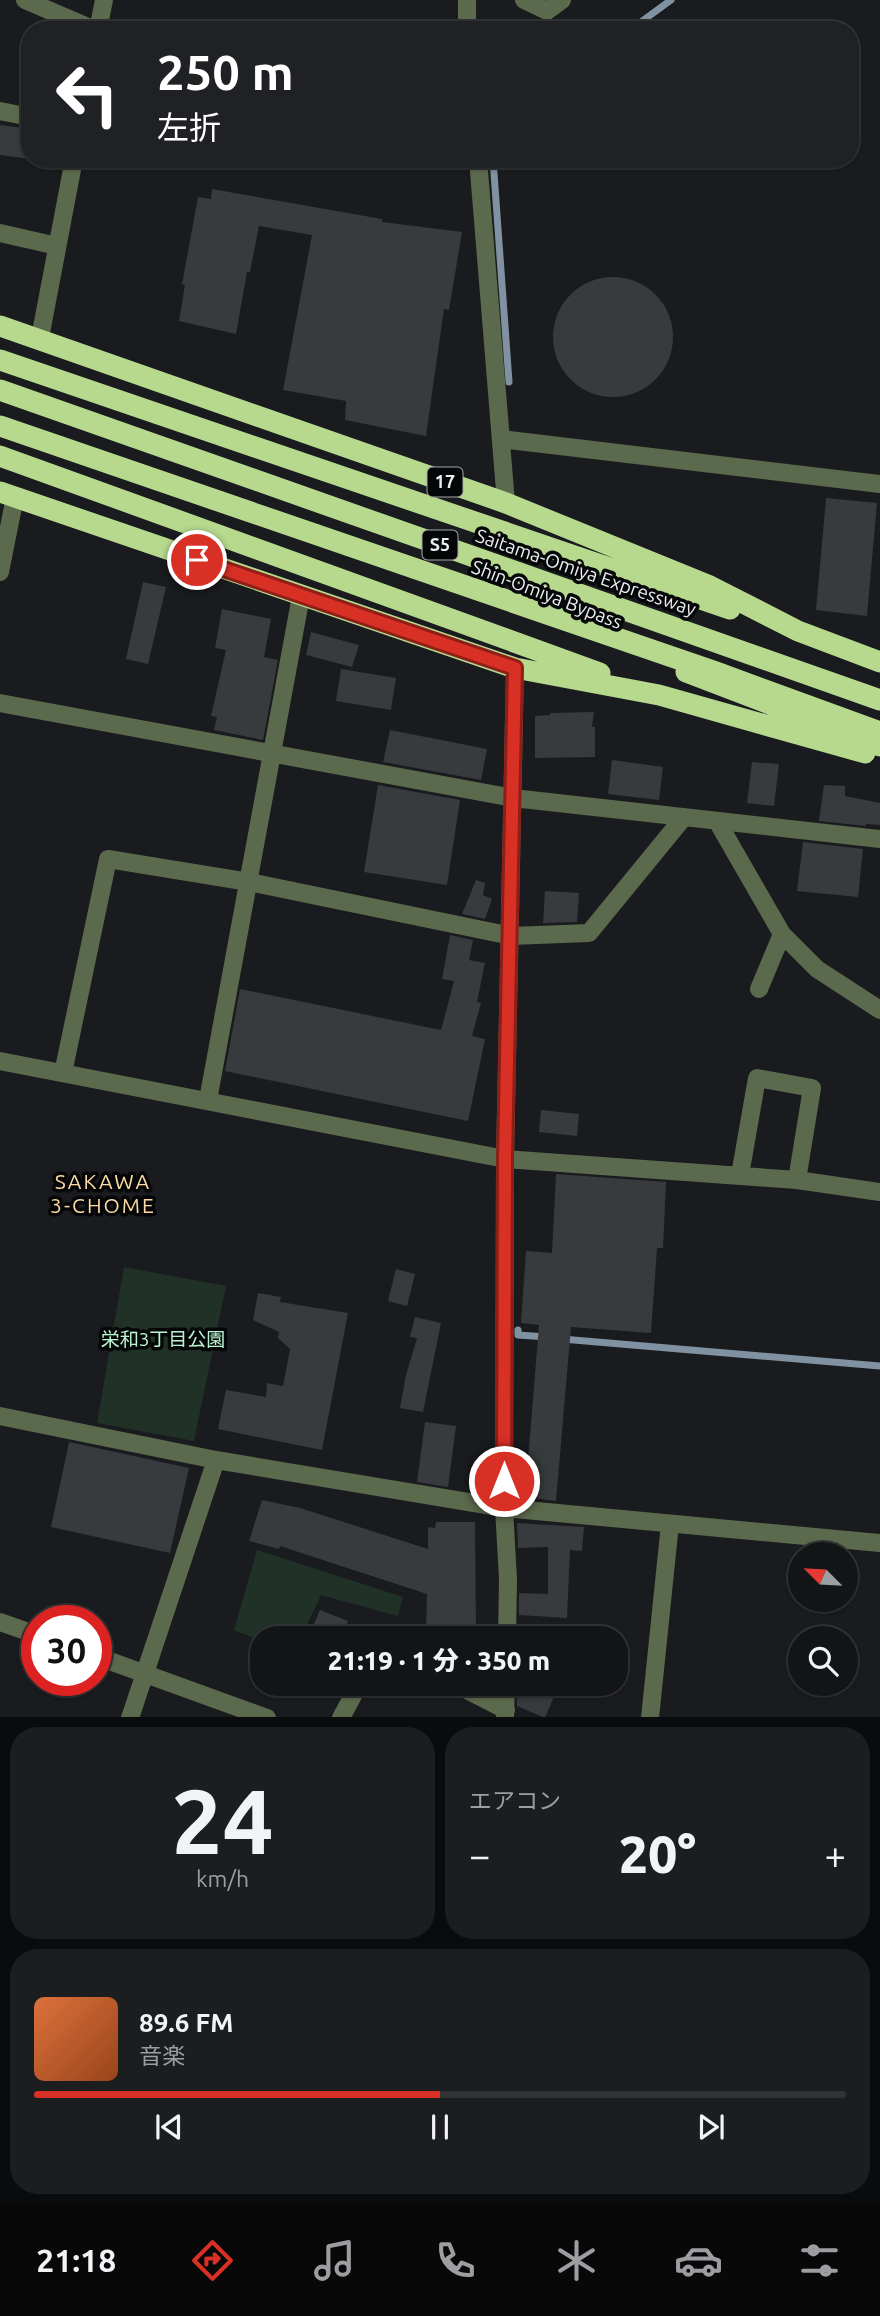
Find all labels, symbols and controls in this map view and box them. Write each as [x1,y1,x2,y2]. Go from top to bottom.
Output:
text: 250 m [157,44,294,99]
icon: left [42,49,133,140]
text: 左折 [157,109,221,145]
road number: 17 [428,468,462,496]
street label: Saitama-Omiya Expressway [473,524,699,620]
pin [167,530,227,590]
road number: S5 [422,530,458,560]
icon: arrive [178,541,216,579]
street label: Shin-Omiya Bypass [469,555,625,633]
district label: SAKAWA 3-CHOME [50,1169,156,1217]
park label: 栄和3丁目公園 [101,1328,225,1350]
position arrow [467,1444,541,1518]
north arrow [788,1542,858,1612]
map controls [788,1542,858,1696]
speed limit sign: 30 [21,1605,112,1696]
button: search [788,1626,858,1696]
text: 21:19 · 1 分 · 350 m [328,1646,550,1675]
text: 24 [171,1769,274,1871]
text: エアコン [469,1788,561,1813]
text: 20° [619,1825,696,1883]
text: − [469,1834,490,1876]
text: + [825,1834,846,1876]
text: km/h [196,1866,249,1891]
text: 89.6 FM [139,2008,233,2037]
text: 音楽 [139,2043,185,2068]
icon: previous [150,2108,188,2146]
icon: pause [421,2108,459,2146]
icon: next [692,2108,730,2146]
icon: directions [188,2236,237,2285]
icon: music [310,2236,359,2285]
icon: phone [431,2236,480,2285]
icon: climate [552,2236,601,2285]
icon: car [674,2236,723,2285]
icon: filters [795,2236,844,2285]
text: 21:18 [36,2242,116,2278]

